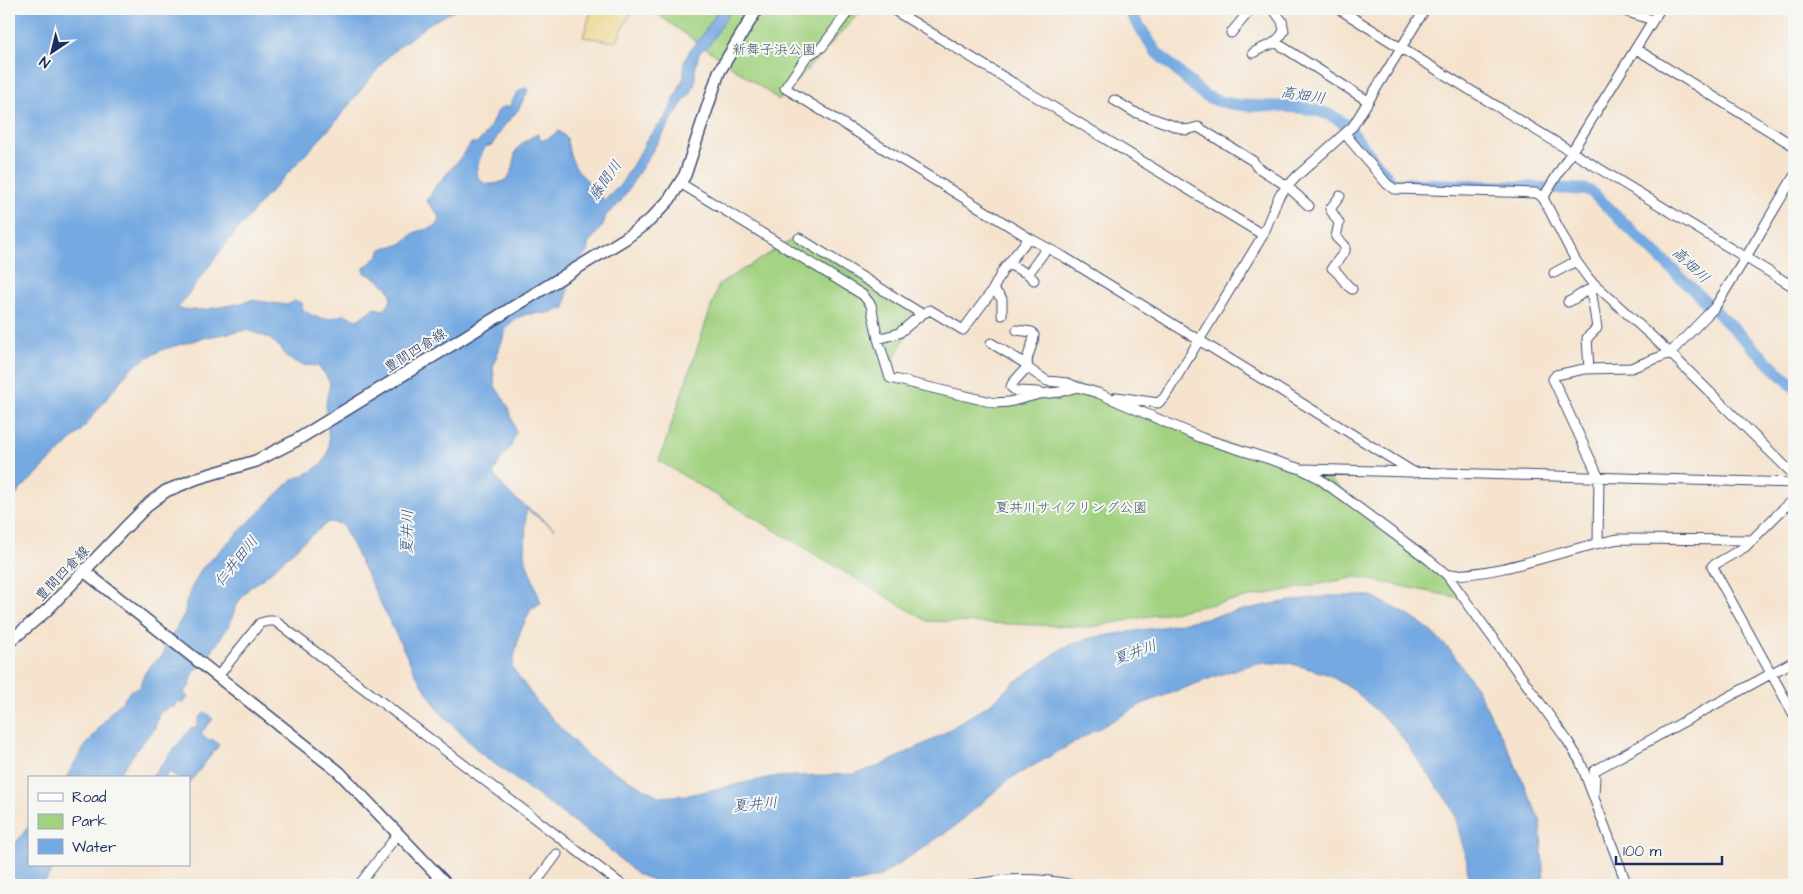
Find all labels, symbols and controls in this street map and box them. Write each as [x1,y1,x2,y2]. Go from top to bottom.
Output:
north arrow [28,28,78,78]
park label: 新舞子浜公園 [732,40,816,60]
text: N [36,51,54,73]
water label: 高畑川 [1279,82,1327,109]
water label: 藤間川 [584,156,627,205]
water label: 高畑川 [1667,242,1714,289]
street label: 豊間四倉線 [381,324,451,378]
park label: 夏井川サイクリング公園 [995,498,1147,518]
water label: 夏井川 [397,509,418,555]
water label: 仁井田川 [209,531,263,591]
street label: 豊間四倉線 [31,542,94,606]
water label: 夏井川 [1110,635,1160,670]
legend [28,776,190,866]
text: Road [72,787,107,808]
water label: 夏井川 [732,792,778,817]
text: Park [72,811,107,832]
scale bar [1616,834,1722,866]
text: Water [72,837,116,858]
text: 100 m [1623,841,1662,862]

